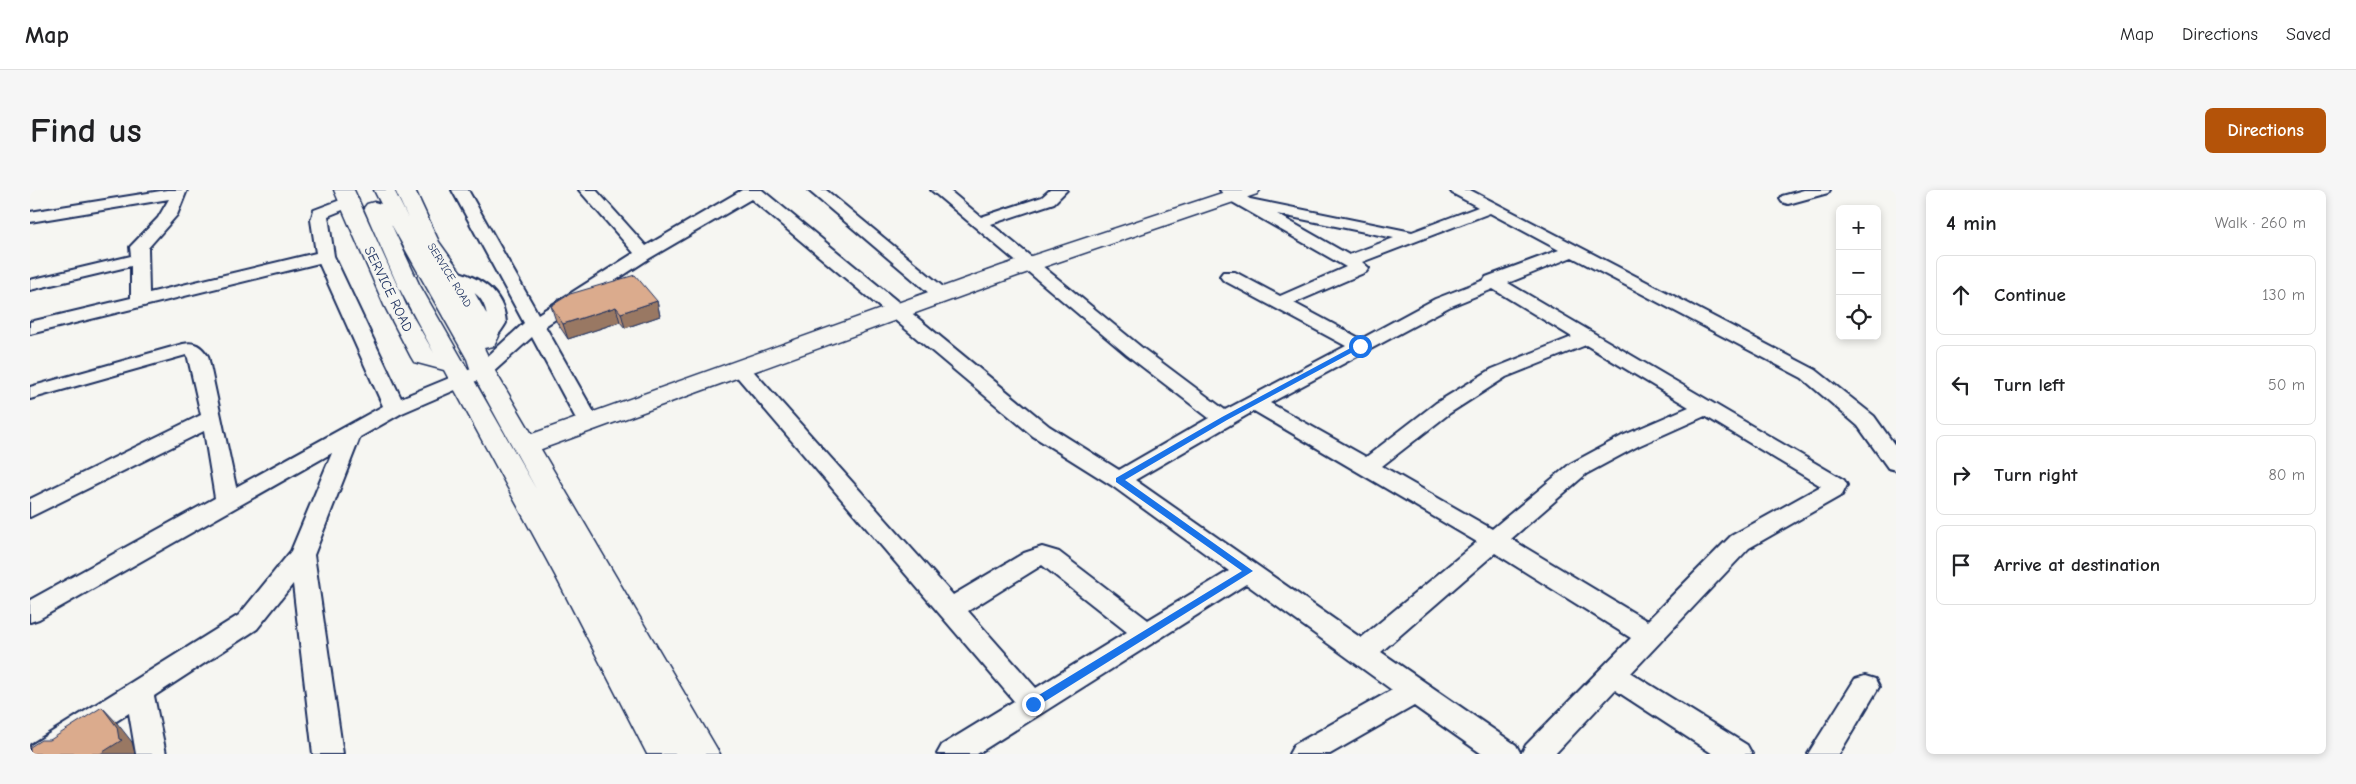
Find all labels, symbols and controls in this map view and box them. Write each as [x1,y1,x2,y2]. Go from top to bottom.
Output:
text: Map [25,21,69,49]
text: Map [2120,24,2154,45]
text: Directions [2182,24,2258,45]
text: Saved [2286,24,2331,45]
button: Directions [2205,108,2326,153]
text: Find us [30,110,142,151]
map controls [1836,205,1881,340]
button: + [1836,205,1881,250]
text: 4 min [1946,211,1997,235]
text: Walk · 260 m [2215,214,2306,232]
street label: SERVICE ROAD [425,241,475,310]
street label: SERVICE ROAD [361,244,417,335]
button: − [1836,250,1881,295]
icon: ahead [1947,281,1975,309]
text: Continue [1994,284,2066,306]
text: 130 m [2262,286,2305,304]
button: locate [1836,295,1881,340]
route start [1349,335,1372,358]
icon: left [1947,371,1975,399]
text: Turn left [1994,374,2065,396]
text: 50 m [2268,376,2305,394]
icon: right [1947,461,1975,489]
text: Turn right [1994,464,2078,486]
text: 80 m [2268,466,2305,484]
icon: arrive [1947,551,1975,579]
text: Arrive at destination [1994,554,2160,576]
route end [1022,693,1045,716]

